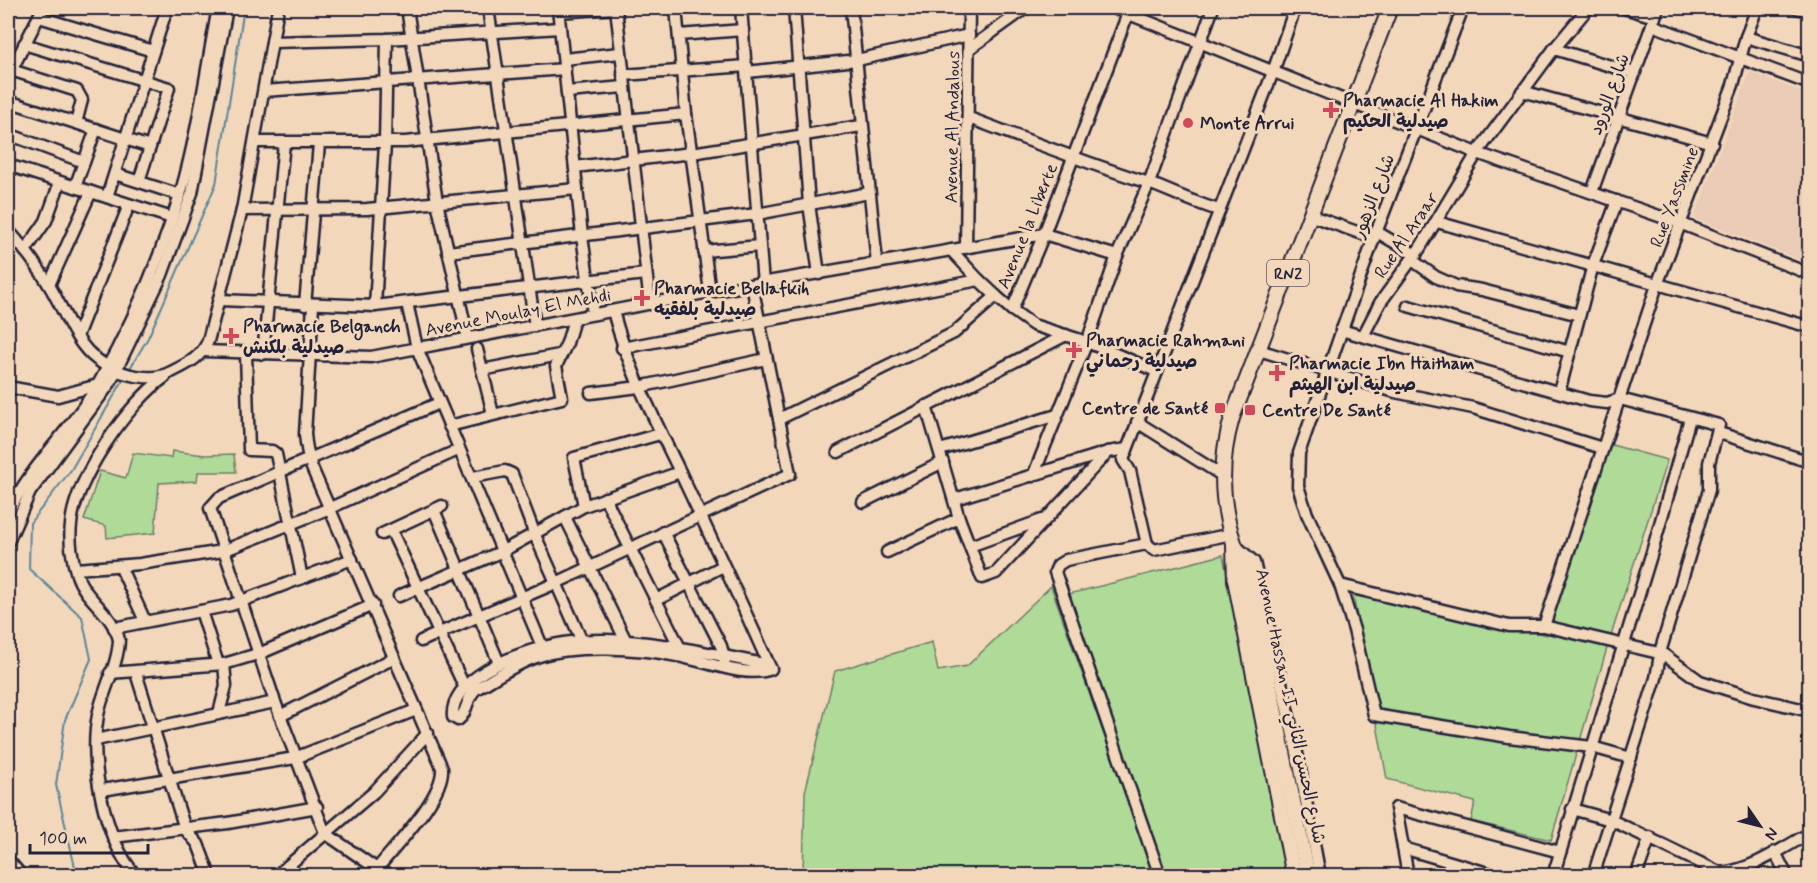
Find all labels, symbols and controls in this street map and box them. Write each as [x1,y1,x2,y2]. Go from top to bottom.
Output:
street label: شارع الورود [1584,50,1636,138]
street label: Avenue Al Andalous [940,51,966,203]
place label: Pharmacie Al Hakim صيدلية الحكيم [1343,89,1499,135]
marker: Pharmacie Al Hakim صيدلية الحكيم [1324,103,1338,117]
place label: Monte Arrui [1200,112,1295,136]
marker: Monte Arrui [1181,116,1195,130]
street label: Rue Yassmine [1645,144,1705,251]
street label: شارع الزهور [1347,151,1401,243]
street label: Avenue la Liberte [992,160,1064,293]
street label: Rue Al Araar [1369,187,1445,283]
road number: RN2 [1267,260,1309,286]
place label: Pharmacie Bellafkih صيدلية بلفقيه [654,277,809,322]
street label: Avenue Moulay El Mehdi [423,283,613,343]
marker: Pharmacie Bellafkih صيدلية بلفقيه [635,291,649,305]
place label: Pharmacie Belganch صيدلية بلكنش [243,315,401,360]
marker: Pharmacie Belganch صيدلية بلكنش [224,329,238,343]
place label: Pharmacie Rahmani صيدلية رحماني [1086,329,1245,377]
marker: Pharmacie Rahmani صيدلية رحماني [1067,343,1081,357]
place label: Pharmacie Ibn Haitham صيدلية ابن الهيثم [1289,352,1474,398]
marker: Pharmacie Ibn Haitham صيدلية ابن الهيثم [1270,366,1284,380]
place label: Centre de Santé [1082,397,1208,421]
place label: Centre De Santé [1262,399,1391,423]
marker: Centre de Santé [1213,401,1227,415]
marker: Centre De Santé [1243,403,1257,417]
street label: Avenue Hassan II شارع الحسن الثاني [1246,566,1331,847]
north arrow [1730,796,1790,856]
scale bar [30,817,148,855]
text: N [1759,823,1783,844]
text: 100 m [39,827,87,851]

